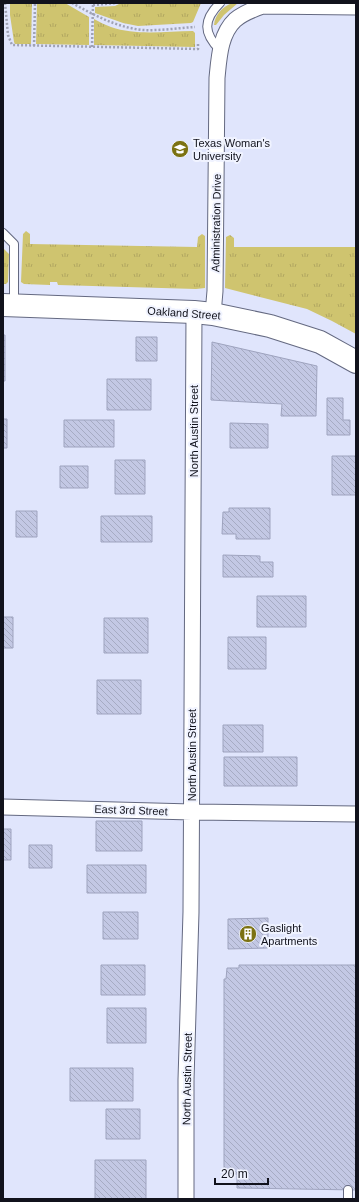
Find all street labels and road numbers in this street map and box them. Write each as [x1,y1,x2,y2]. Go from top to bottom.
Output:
street label: Administration Drive [209,174,223,272]
street label: Oakland Street [147,304,221,322]
street label: North Austin Street [188,385,200,477]
street label: North Austin Street [186,709,198,801]
street label: East 3rd Street [94,803,168,817]
street label: North Austin Street [180,1033,194,1125]

